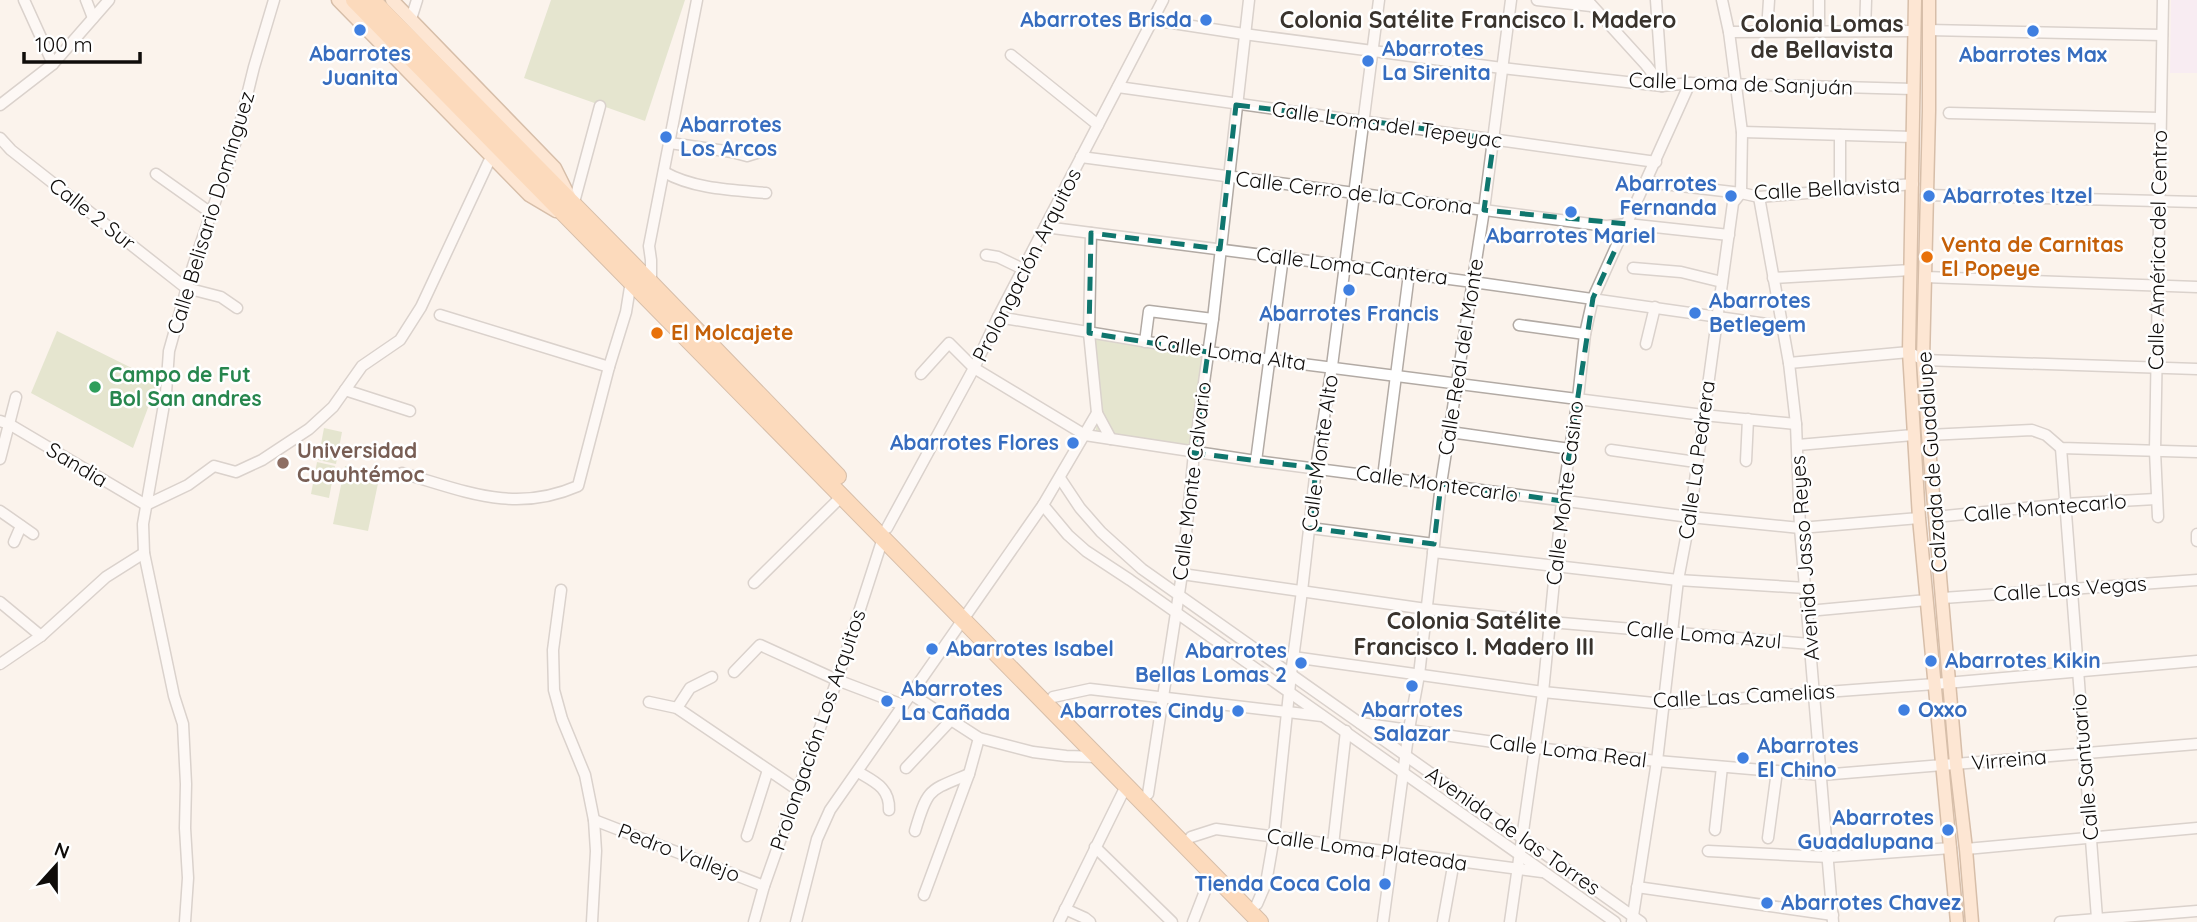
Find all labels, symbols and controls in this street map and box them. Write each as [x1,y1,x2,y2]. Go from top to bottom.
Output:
district label: Colonia Satélite Francisco I. Madero [1280,5,1676,34]
place label: Abarrotes Brisda [1020,6,1192,32]
district label: Colonia Lomas de Bellavista [1740,9,1904,64]
marker: Abarrotes Brisda [1198,12,1214,28]
scale bar [24,21,140,65]
marker: Abarrotes Juanita [352,22,368,38]
marker: Abarrotes Max [2025,23,2041,39]
text: 100 m [35,31,93,57]
place label: Abarrotes La Sirenita [1382,35,1491,85]
place label: Abarrotes Juanita [309,40,411,90]
place label: Abarrotes Max [1959,41,2107,67]
marker: Abarrotes La Sirenita [1360,53,1376,69]
street label: Calle Loma de Sanjuán [1628,66,1854,100]
street label: Calle Belisario Domínguez [161,88,259,337]
street label: Calle Loma del Tepeyac [1270,95,1504,153]
place label: Abarrotes Los Arcos [680,111,782,161]
marker: Abarrotes Los Arcos [658,129,674,145]
street label: Calle América del Centro [2142,130,2172,370]
street label: Prolongación Arquitos [966,163,1086,366]
street label: Calle Cerro de la Corona [1234,165,1474,219]
place label: Abarrotes Fernanda [1615,170,1717,220]
street label: Calle 2 Sur [44,171,141,255]
street label: Calle Bellavista [1753,171,1901,205]
place label: Abarrotes Itzel [1943,182,2093,208]
marker: Abarrotes Fernanda [1723,188,1739,204]
marker: Abarrotes Itzel [1921,188,1937,204]
marker: Abarrotes Mariel [1563,204,1579,220]
place label: Abarrotes Mariel [1486,222,1656,248]
place label: Venta de Carnitas El Popeye [1941,231,2124,281]
street label: Calle Loma Cantera [1255,240,1449,290]
marker: Venta de Carnitas El Popeye [1919,249,1935,265]
street label: Calle Real del Monte [1432,257,1488,457]
marker: Abarrotes Francis [1341,282,1357,298]
place label: Abarrotes Betlegem [1709,287,1811,337]
place label: Abarrotes Francis [1259,300,1439,326]
marker: Abarrotes Betlegem [1687,305,1703,321]
place label: El Molcajete [671,319,793,345]
marker: El Molcajete [649,325,665,341]
street label: Calle Loma Alta [1152,328,1308,376]
street label: Calzada de Guadalupe [1910,351,1952,573]
place label: Campo de Fut Bol San andres [109,361,262,411]
street label: Calle Monte Alto [1295,373,1343,533]
marker: Campo de Fut Bol San andres [87,379,103,395]
street label: Calle La Pedrera [1672,379,1720,541]
street label: Calle Monte Calvario [1166,380,1216,582]
street label: Calle Monte Casino [1540,399,1588,587]
place label: Abarrotes Flores [890,429,1059,455]
marker: Abarrotes Flores [1065,435,1081,451]
street label: Sandia [42,436,113,492]
place label: Universidad Cuauhtémoc [297,437,424,487]
marker: Universidad Cuauhtémoc [275,455,291,471]
street label: Avenida Jasso Reyes [1784,455,1824,662]
street label: Calle Montecarlo [1354,459,1520,507]
street label: Calle Montecarlo [1962,487,2128,527]
street label: Calle Las Vegas [1992,570,2148,606]
street label: Prolongación Los Arquitos [764,606,871,854]
district label: Colonia Satélite Francisco I. Madero III [1354,606,1594,661]
street label: Calle Loma Azul [1626,614,1783,654]
place label: Abarrotes Isabel [946,635,1114,661]
place label: Abarrotes Bellas Lomas 2 [1135,637,1287,687]
marker: Abarrotes Isabel [924,641,940,657]
place label: Abarrotes Kikin [1945,647,2101,673]
marker: Abarrotes Kikin [1923,653,1939,669]
marker: Abarrotes Bellas Lomas 2 [1293,655,1309,671]
place label: Abarrotes La Cañada [901,675,1010,725]
street label: Calle Las Camelias [1652,677,1836,713]
marker: Abarrotes Salazar [1404,678,1420,694]
marker: Abarrotes La Cañada [879,693,895,709]
street label: Calle Santuario [2065,693,2103,842]
place label: Abarrotes Salazar [1361,696,1463,746]
place label: Oxxo [1918,696,1967,722]
place label: Abarrotes Cindy [1060,697,1224,723]
marker: Oxxo [1896,702,1912,718]
marker: Abarrotes Cindy [1230,703,1246,719]
street label: Calle Loma Real [1488,727,1648,773]
place label: Abarrotes El Chino [1757,732,1859,782]
street label: Virreina [1970,743,2048,775]
marker: Abarrotes El Chino [1735,750,1751,766]
street label: Avenida de las Torres [1421,760,1606,900]
place label: Abarrotes Guadalupana [1798,804,1934,854]
street label: Pedro Vallejo [614,817,744,887]
street label: Calle Loma Plateada [1265,822,1469,876]
marker: Abarrotes Guadalupana [1940,822,1956,838]
north arrow [21,831,91,901]
text: N [51,836,73,864]
place label: Tienda Coca Cola [1194,870,1371,896]
marker: Tienda Coca Cola [1377,876,1393,892]
place label: Abarrotes Chavez [1781,889,1961,915]
marker: Abarrotes Chavez [1759,895,1775,911]

